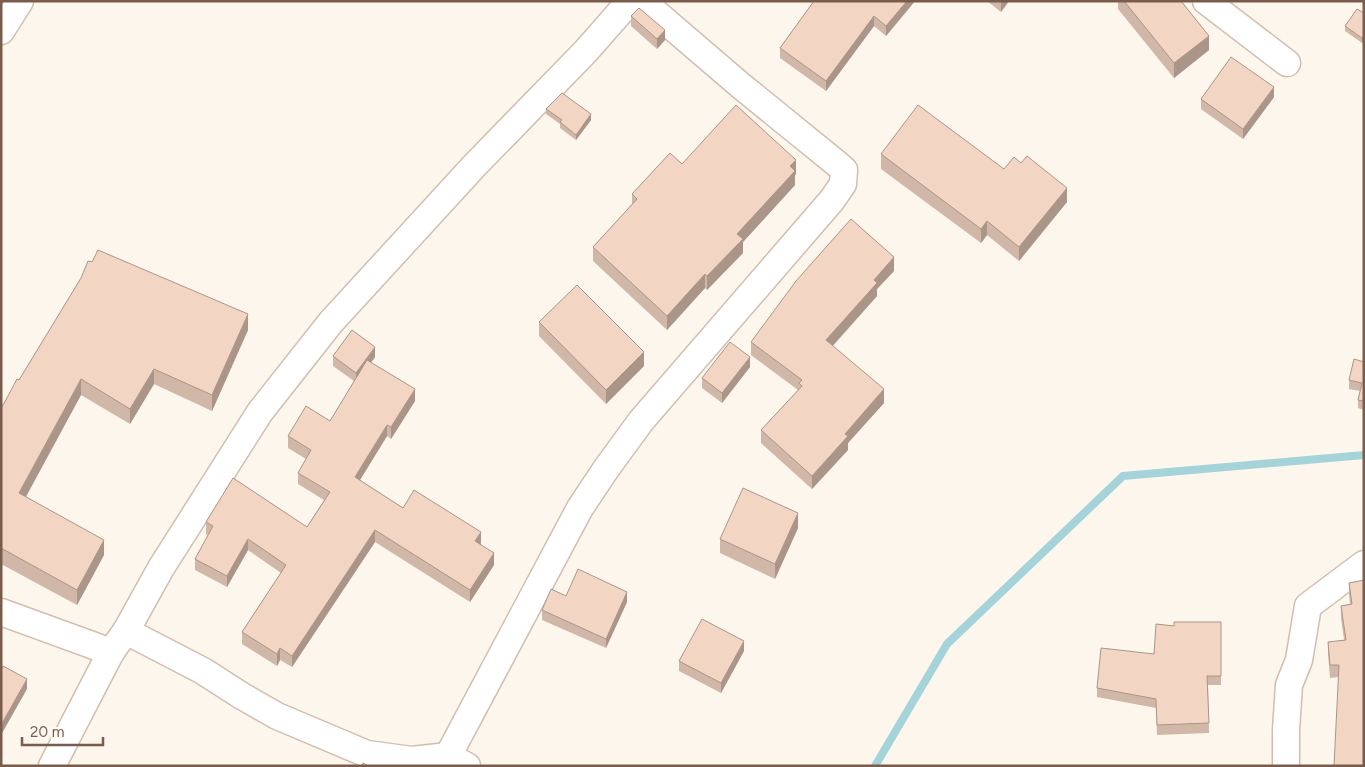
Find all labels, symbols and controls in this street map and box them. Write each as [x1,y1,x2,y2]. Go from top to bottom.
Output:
scale bar [22,714,104,746]
text: 20 m [30,723,64,741]

